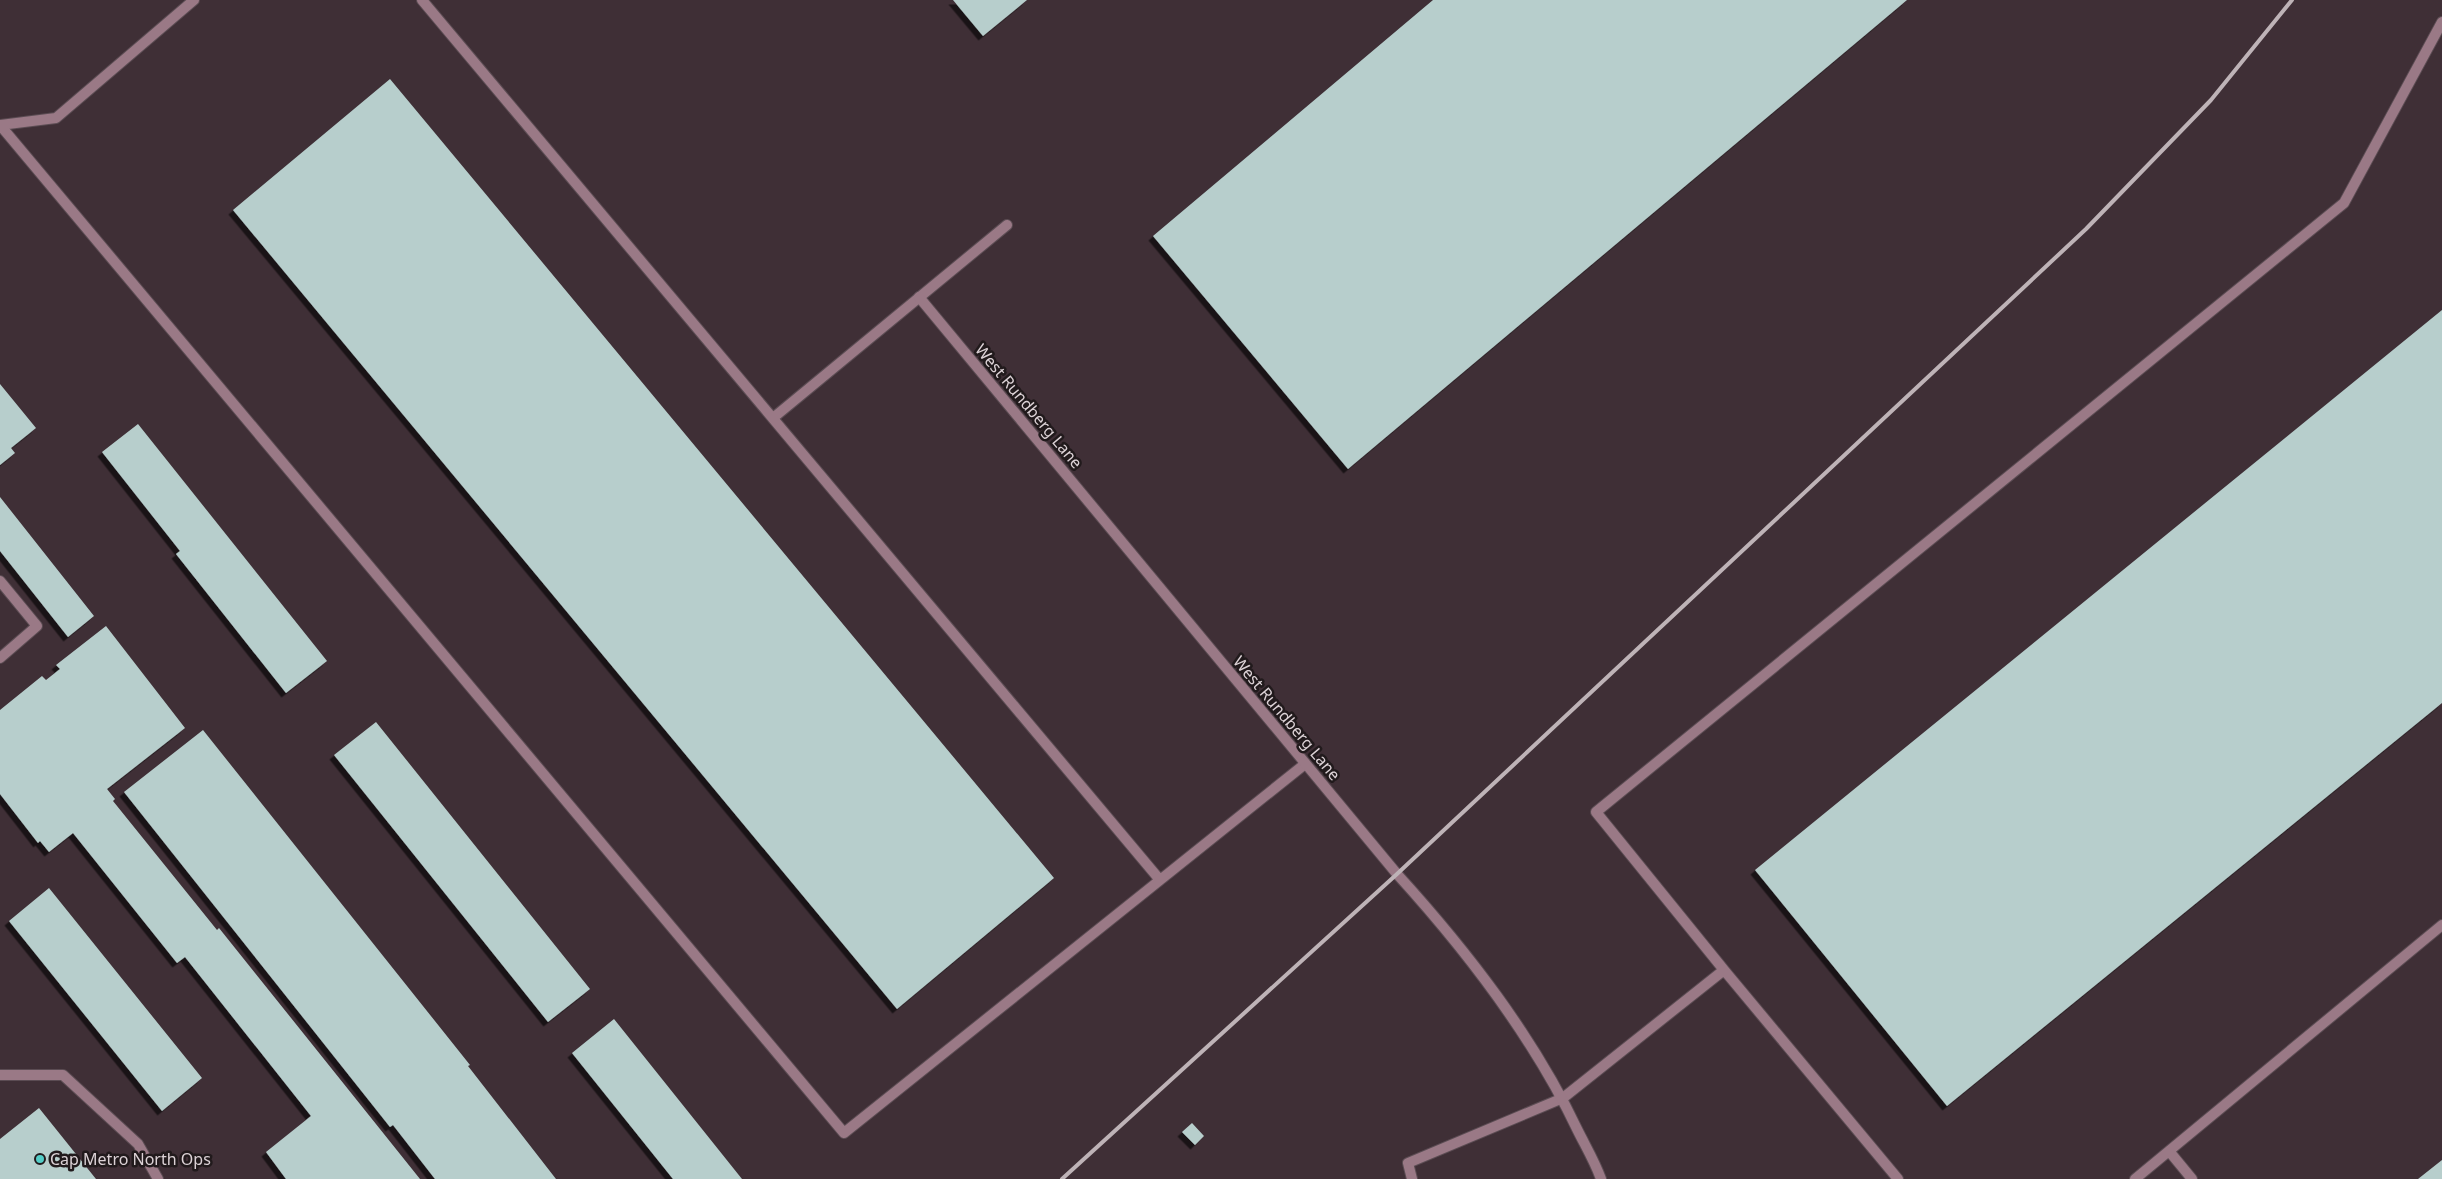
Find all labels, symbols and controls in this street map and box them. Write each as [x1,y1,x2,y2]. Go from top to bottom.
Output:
street label: West Rundberg Lane [970,339,1088,473]
street label: West Rundberg Lane [1228,651,1346,785]
place label: Cap Metro North Ops [50,1148,211,1170]
marker: Cap Metro North Ops [34,1153,46,1165]

